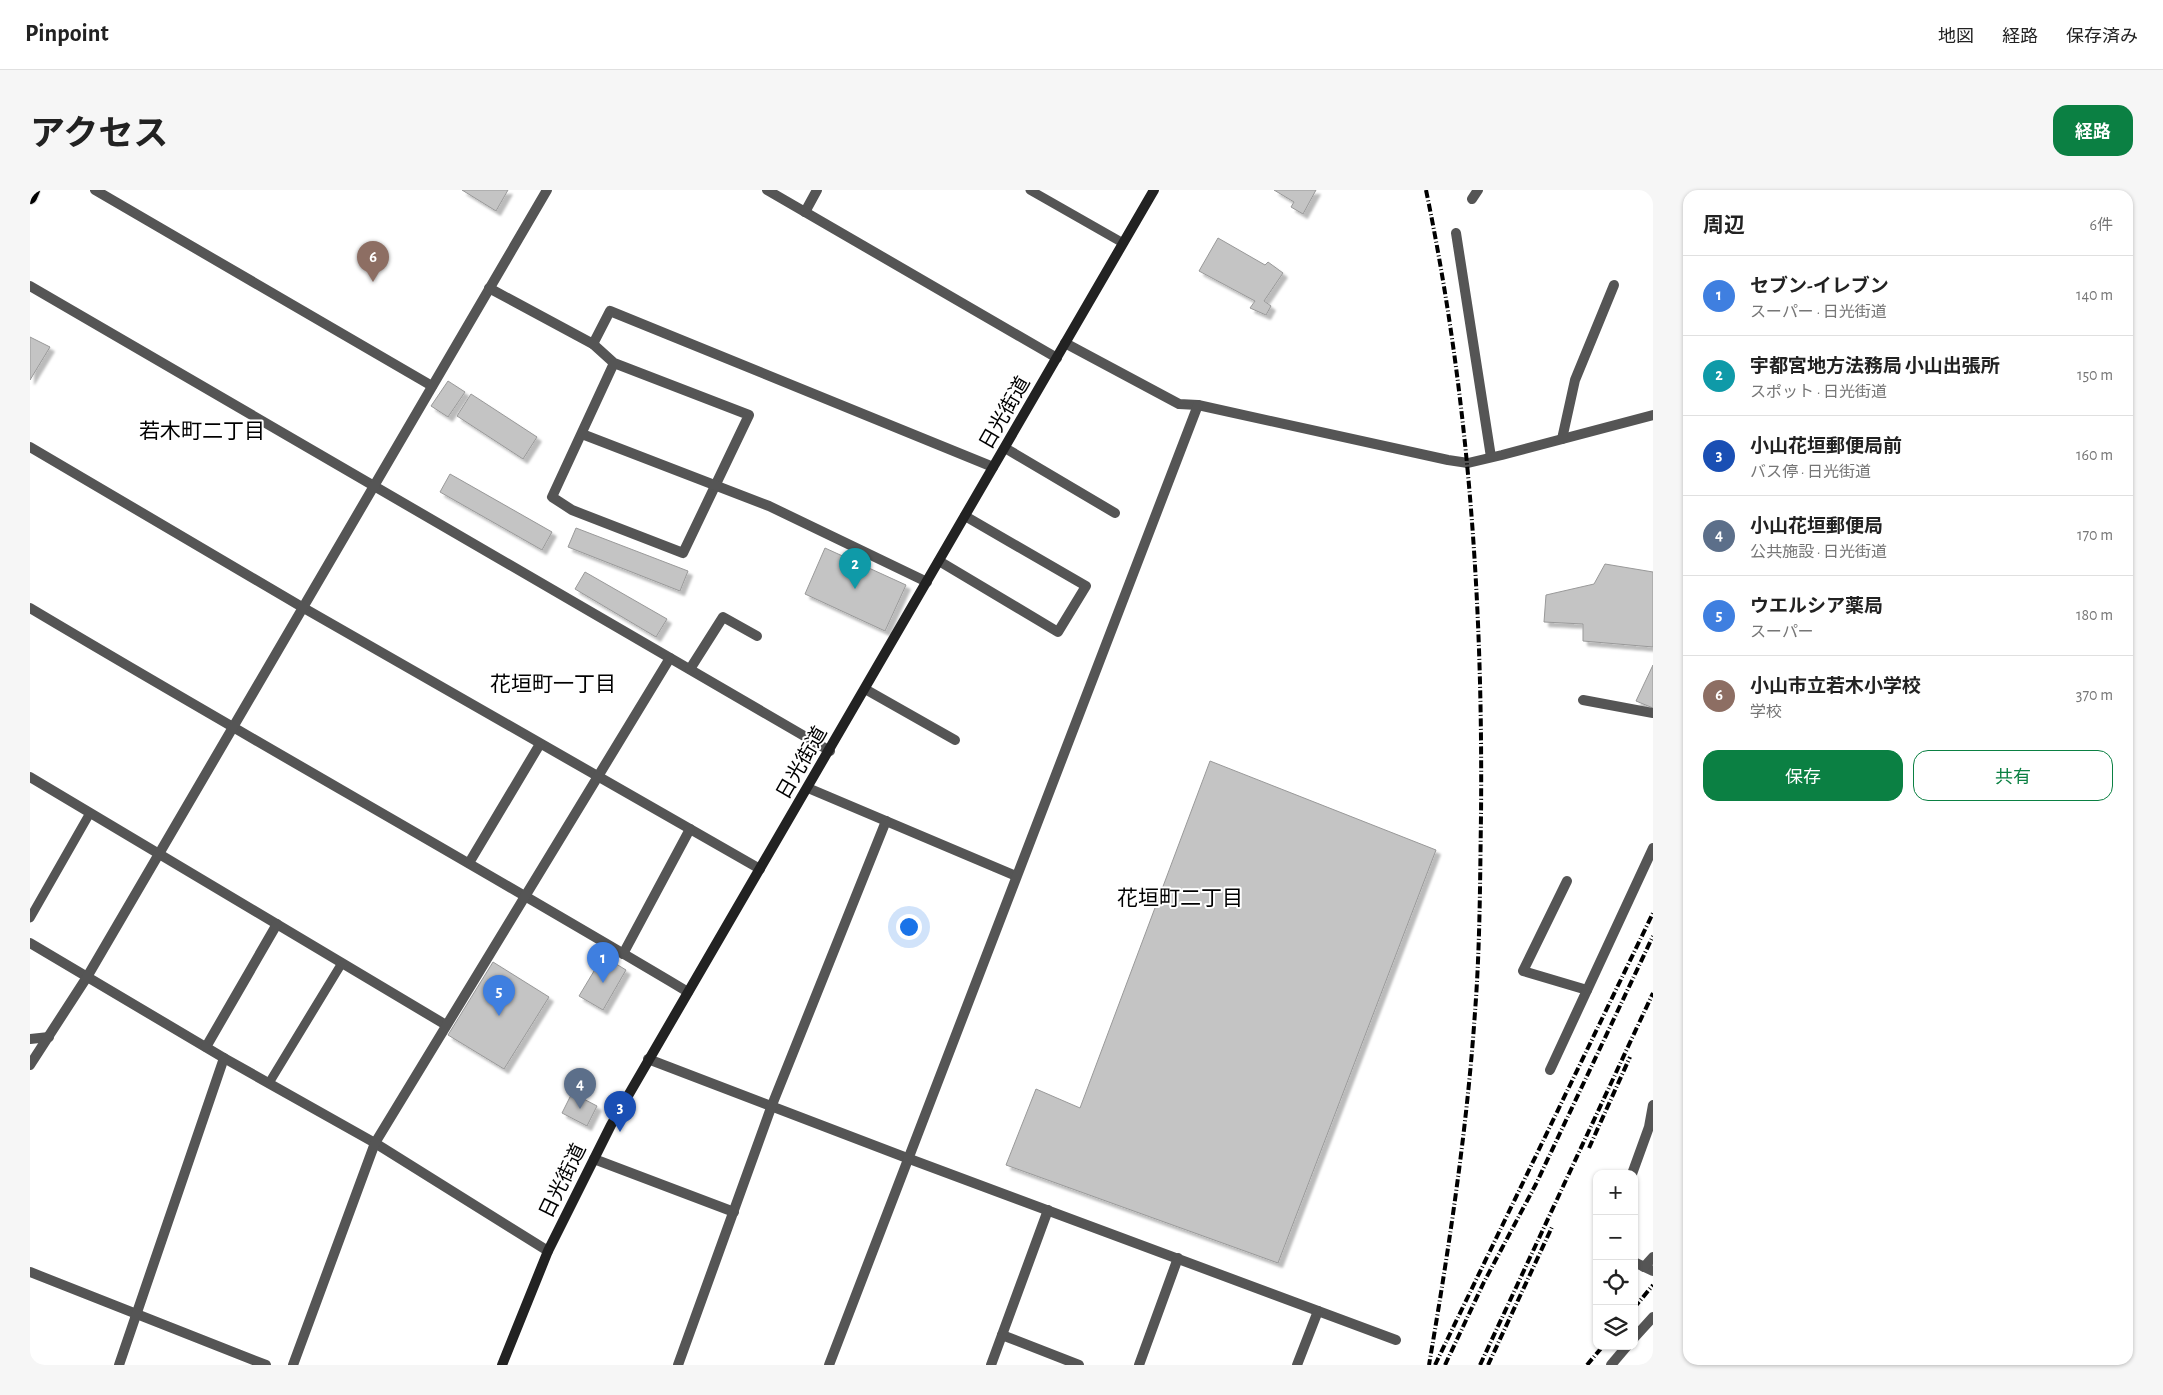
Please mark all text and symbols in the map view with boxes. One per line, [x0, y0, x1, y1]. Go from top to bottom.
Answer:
text: Pinpoint [25, 22, 109, 46]
text: 地図 [1938, 28, 1974, 46]
text: 経路 [2002, 28, 2038, 46]
text: 保存済み [2066, 28, 2138, 46]
button: 経路 [2053, 105, 2133, 156]
text: アクセス [30, 117, 168, 152]
text: 周辺 [1703, 215, 1745, 236]
text: 6件 [2089, 217, 2113, 233]
pin: 6 [357, 241, 389, 282]
text: セブン-イレブン [1750, 277, 1889, 296]
text: 1 [1716, 287, 1722, 303]
text: 140 m [2076, 287, 2113, 303]
text: スーパー · 日光街道 [1750, 304, 1887, 320]
text: 宇都宮地方法務局 小山出張所 [1750, 357, 2000, 376]
text: 2 [1715, 367, 1723, 383]
text: 150 m [2077, 367, 2113, 383]
street label: 日光街道 [975, 373, 1034, 453]
text: スポット · 日光街道 [1750, 384, 1887, 400]
district label: 若木町二丁目 [139, 420, 265, 442]
text: 小山花垣郵便局前 [1750, 437, 1902, 456]
text: 3 [1716, 447, 1722, 463]
text: 160 m [2076, 447, 2113, 463]
text: バス停 · 日光街道 [1750, 464, 1871, 480]
text: 小山花垣郵便局 [1750, 517, 1883, 536]
text: 4 [1715, 527, 1723, 543]
text: 170 m [2077, 527, 2113, 543]
text: 公共施設 · 日光街道 [1750, 544, 1887, 560]
pin: 2 [839, 548, 871, 589]
text: ウエルシア薬局 [1750, 597, 1883, 616]
text: 5 [1716, 607, 1722, 623]
text: 180 m [2076, 607, 2113, 623]
text: スーパー [1750, 624, 1814, 640]
district label: 花垣町一丁目 [490, 673, 616, 695]
text: 小山市立若木小学校 [1750, 677, 1921, 696]
text: 6 [1715, 687, 1723, 703]
text: 370 m [2076, 687, 2113, 703]
text: 学校 [1750, 704, 1782, 720]
street label: 日光街道 [772, 723, 831, 803]
button: 保存 [1703, 750, 1903, 801]
button: 共有 [1913, 750, 2113, 801]
district label: 花垣町二丁目 [1117, 887, 1243, 909]
your location [896, 914, 922, 940]
pin: 1 [587, 942, 619, 983]
pin: 5 [483, 975, 515, 1016]
pin: 4 [564, 1068, 596, 1109]
pin: 3 [604, 1091, 636, 1132]
street label: 日光街道 [536, 1140, 590, 1221]
map controls [1593, 1170, 1638, 1350]
button: + [1593, 1170, 1638, 1215]
button: − [1593, 1215, 1638, 1260]
button: locate [1593, 1260, 1638, 1305]
button: layers [1593, 1305, 1638, 1350]

